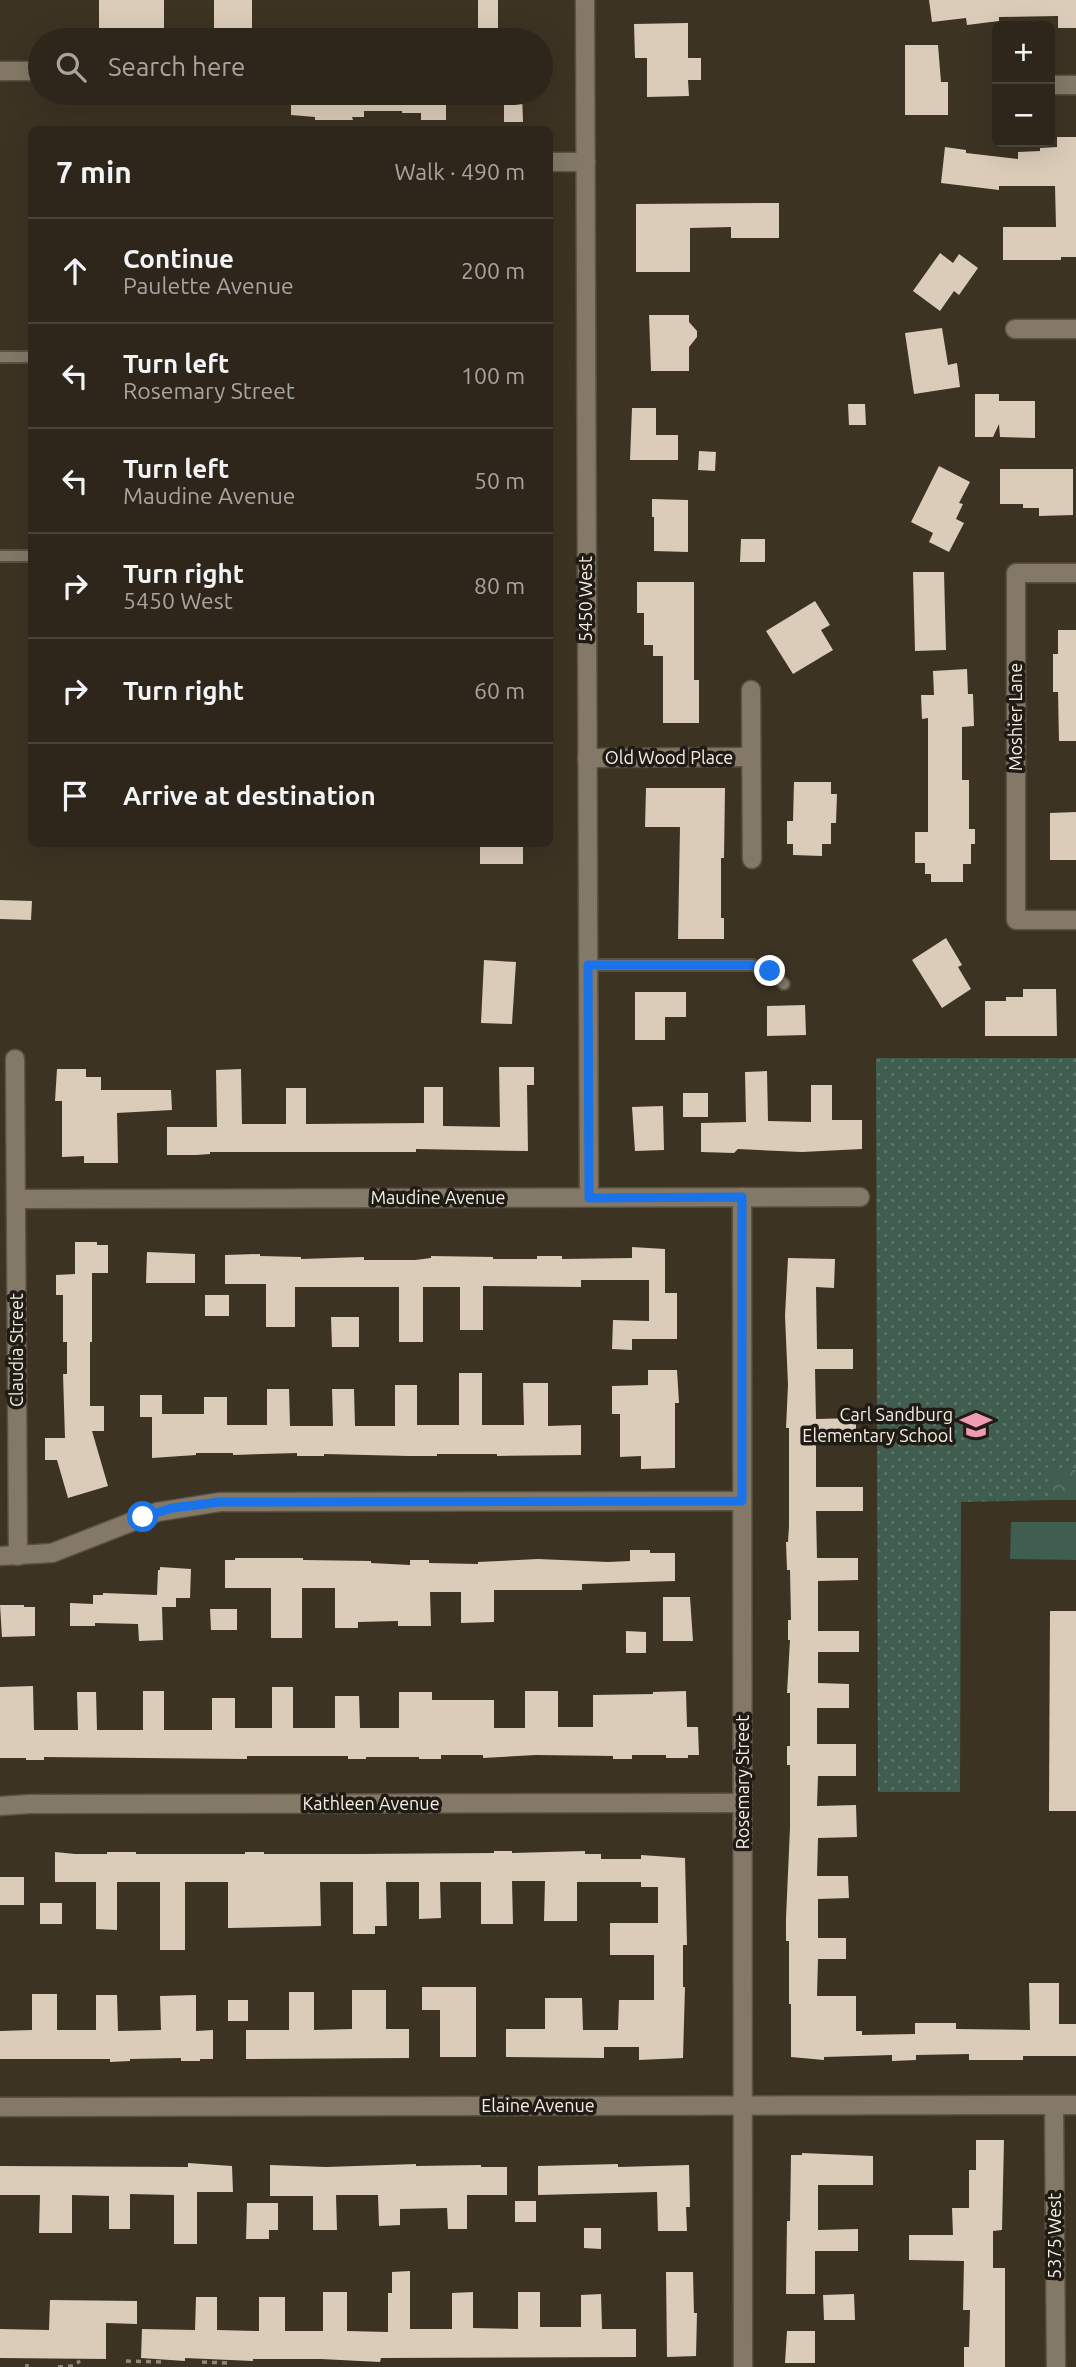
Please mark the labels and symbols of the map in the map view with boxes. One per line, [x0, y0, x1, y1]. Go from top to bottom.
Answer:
street label: 5450 West [575, 556, 595, 642]
street label: Moshier Lane [1005, 663, 1025, 771]
street label: Old Wood Place [605, 747, 733, 767]
route end [754, 955, 785, 986]
street label: Maudine Avenue [370, 1187, 506, 1207]
street label: Claudia Street [6, 1293, 26, 1407]
place label: Carl Sandburg Elementary School [802, 1404, 953, 1445]
school or university icon: Carl Sandburg Elementary School [959, 1408, 993, 1442]
route start [127, 1501, 158, 1532]
street label: Rosemary Street [732, 1715, 752, 1849]
street label: Kathleen Avenue [302, 1793, 440, 1813]
street label: Elaine Avenue [481, 2095, 595, 2115]
street label: 5375 West [1044, 2193, 1064, 2279]

